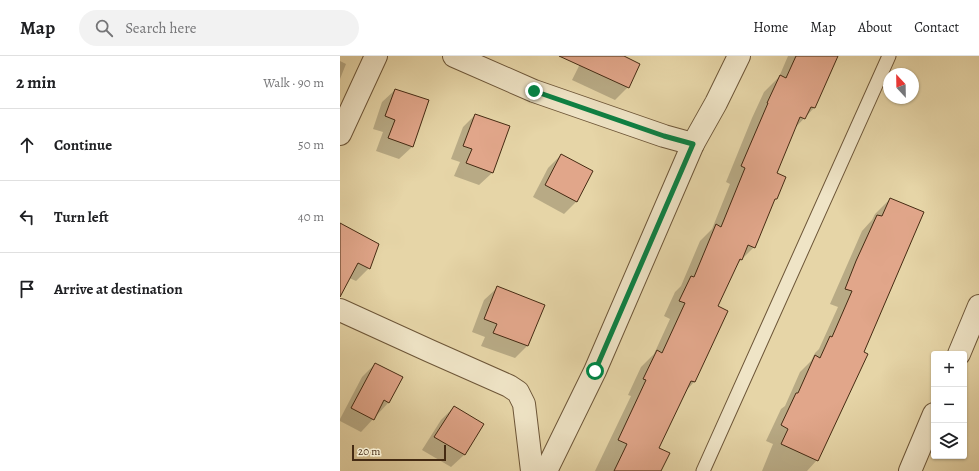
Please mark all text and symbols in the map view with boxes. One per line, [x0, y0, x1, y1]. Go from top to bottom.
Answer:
search box [79, 10, 359, 46]
text: Map [20, 15, 55, 41]
icon: search [93, 17, 115, 39]
text: Search here [125, 18, 197, 38]
text: Home [753, 18, 788, 37]
text: Map [810, 18, 836, 37]
text: About [858, 18, 892, 37]
text: Contact [914, 18, 959, 37]
north arrow [883, 68, 919, 104]
text: 2 min [16, 71, 56, 94]
text: Walk · 90 m [263, 74, 324, 91]
route end [525, 82, 543, 100]
icon: ahead [16, 134, 38, 156]
text: Continue [54, 135, 112, 155]
text: 50 m [298, 136, 324, 153]
icon: left [16, 206, 38, 228]
text: Turn left [54, 207, 109, 227]
text: 40 m [298, 208, 324, 225]
icon: arrive [16, 278, 38, 300]
text: Arrive at destination [54, 279, 183, 299]
map controls [931, 351, 967, 459]
button: + [931, 351, 967, 387]
route start [586, 362, 604, 380]
button: − [931, 387, 967, 423]
button: layers [931, 423, 967, 459]
scale bar [352, 443, 446, 462]
text: 20 m [358, 444, 380, 459]

